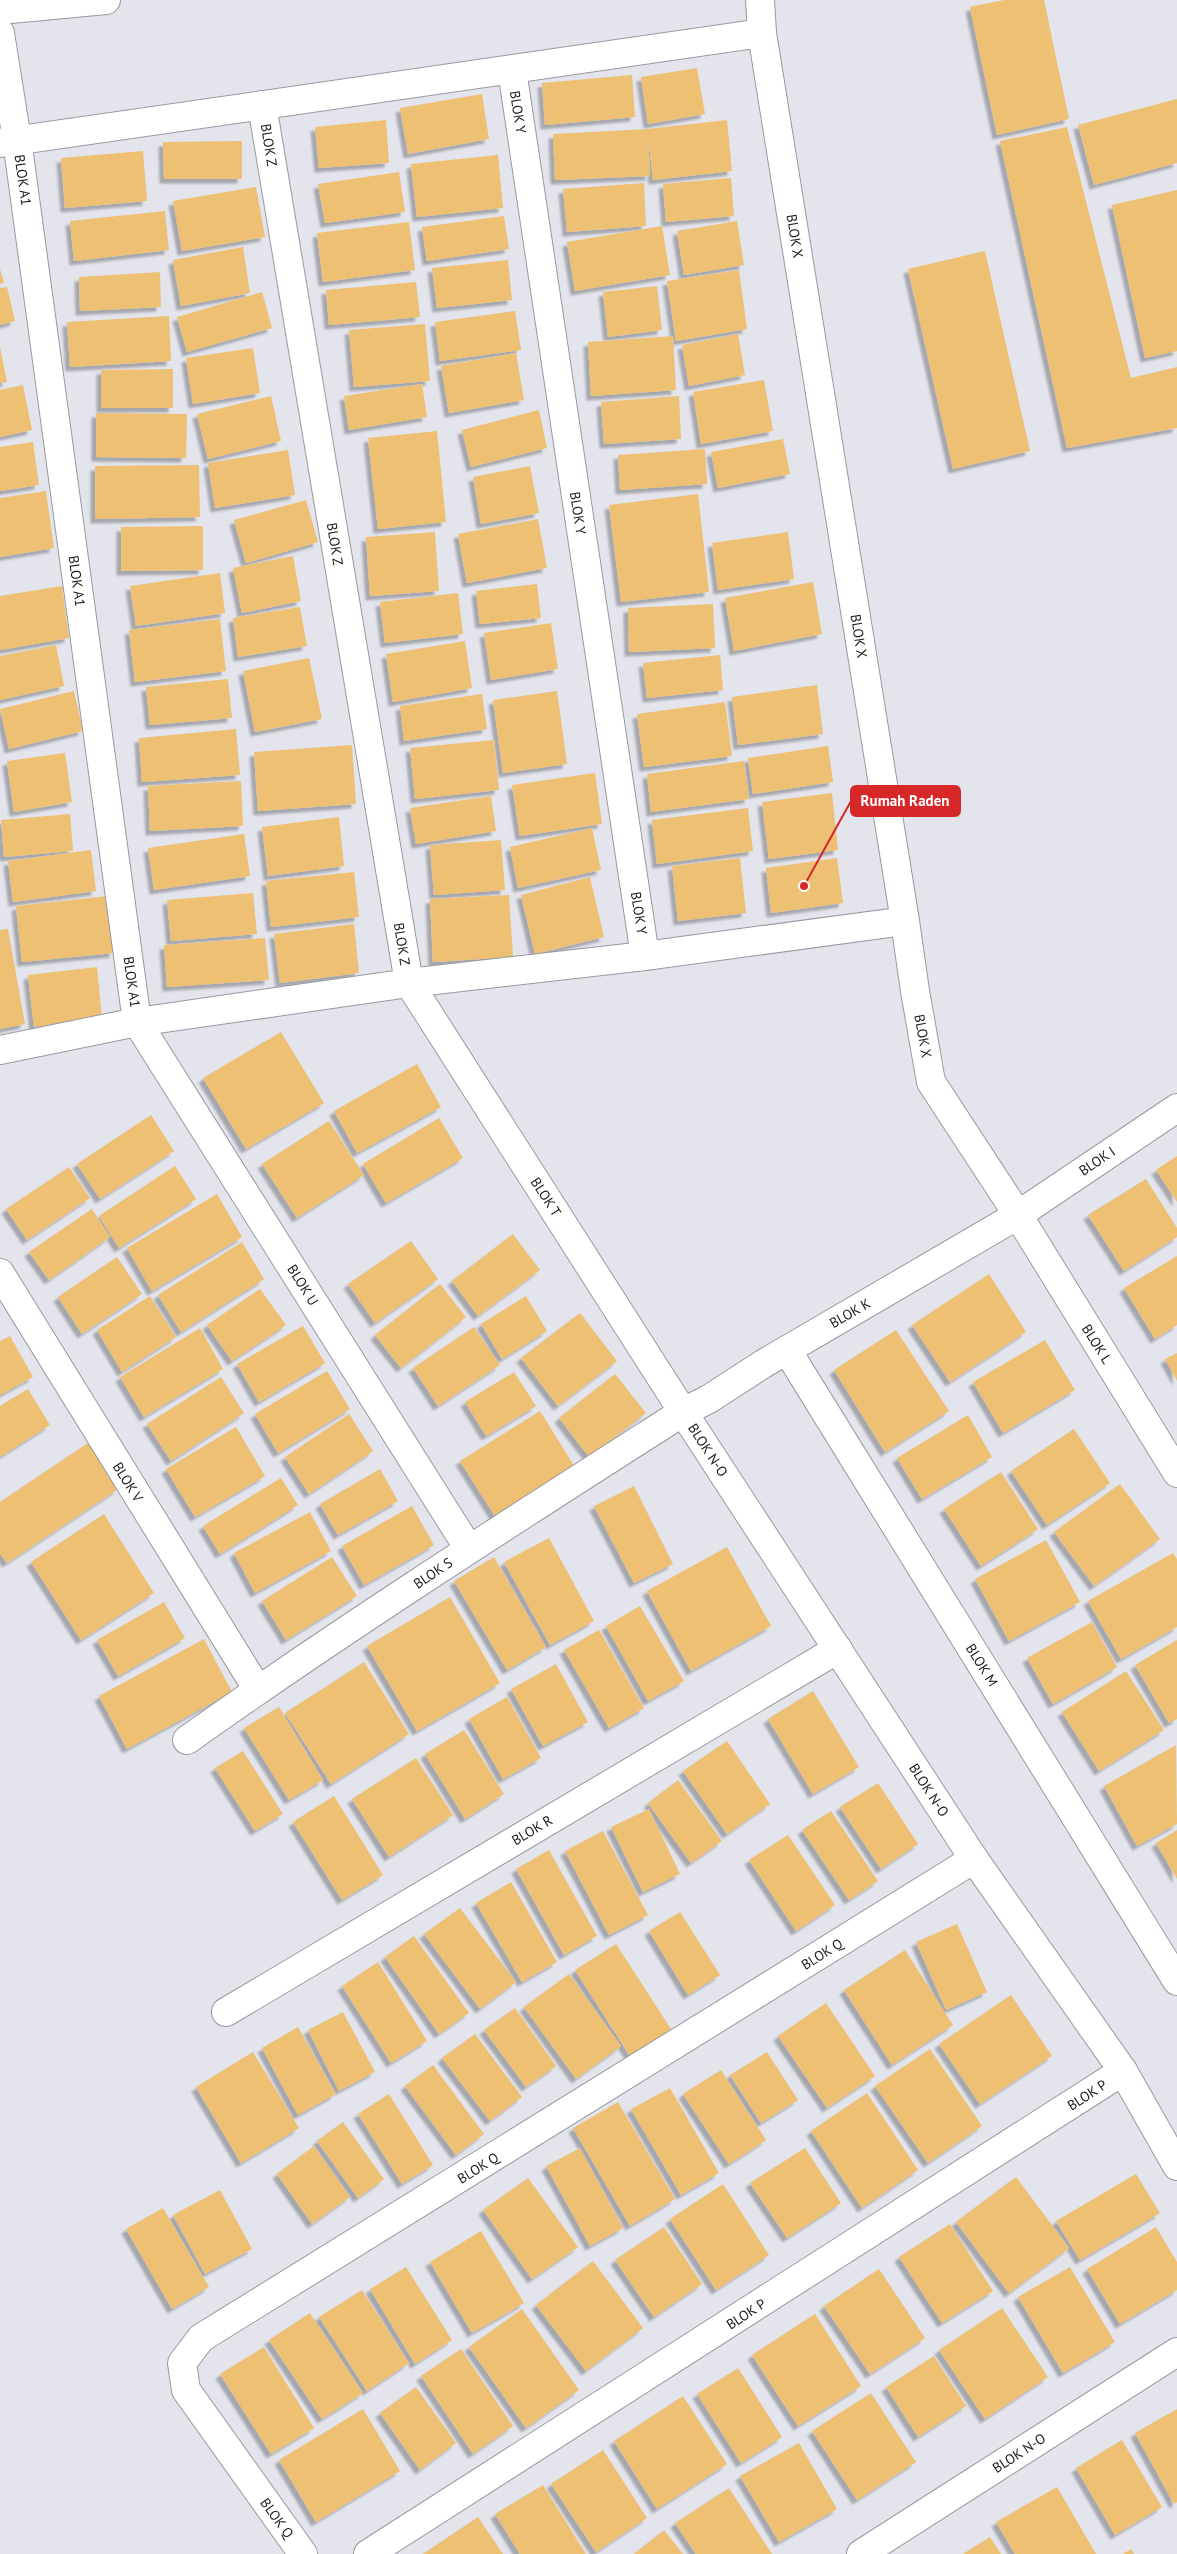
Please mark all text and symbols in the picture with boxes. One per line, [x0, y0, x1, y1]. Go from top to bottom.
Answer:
street label: BLOK Y [506, 89, 530, 135]
street label: BLOK Z [257, 122, 281, 168]
street label: BLOK A1 [11, 153, 35, 207]
street label: BLOK X [783, 213, 807, 260]
street label: BLOK Y [566, 490, 590, 536]
street label: BLOK Z [323, 521, 347, 567]
street label: BLOK A1 [65, 554, 89, 608]
street label: BLOK X [847, 613, 871, 660]
callout: Rumah Raden [851, 786, 960, 816]
text: Rumah Raden [861, 791, 949, 810]
street label: BLOK Y [627, 890, 651, 936]
street label: BLOK Z [390, 921, 414, 967]
street label: BLOK A1 [120, 955, 144, 1009]
street label: BLOK X [910, 1013, 936, 1060]
street label: BLOK I [1075, 1142, 1119, 1180]
street label: BLOK T [527, 1174, 565, 1220]
street label: BLOK U [283, 1261, 323, 1309]
street label: BLOK K [826, 1294, 874, 1332]
street label: BLOK L [1078, 1321, 1116, 1367]
street label: BLOK N-O [684, 1420, 732, 1480]
street label: BLOK V [109, 1459, 147, 1505]
street label: BLOK S [410, 1553, 456, 1593]
street label: BLOK M [962, 1640, 1002, 1690]
street label: BLOK N-O [905, 1760, 953, 1820]
street label: BLOK R [508, 1811, 556, 1849]
street label: BLOK Q [798, 1934, 846, 1974]
street label: BLOK P [1064, 2075, 1110, 2114]
street label: BLOK Q [454, 2148, 502, 2188]
street label: BLOK P [723, 2294, 769, 2333]
street label: BLOK N-O [989, 2429, 1049, 2477]
street label: BLOK Q [256, 2494, 298, 2542]

